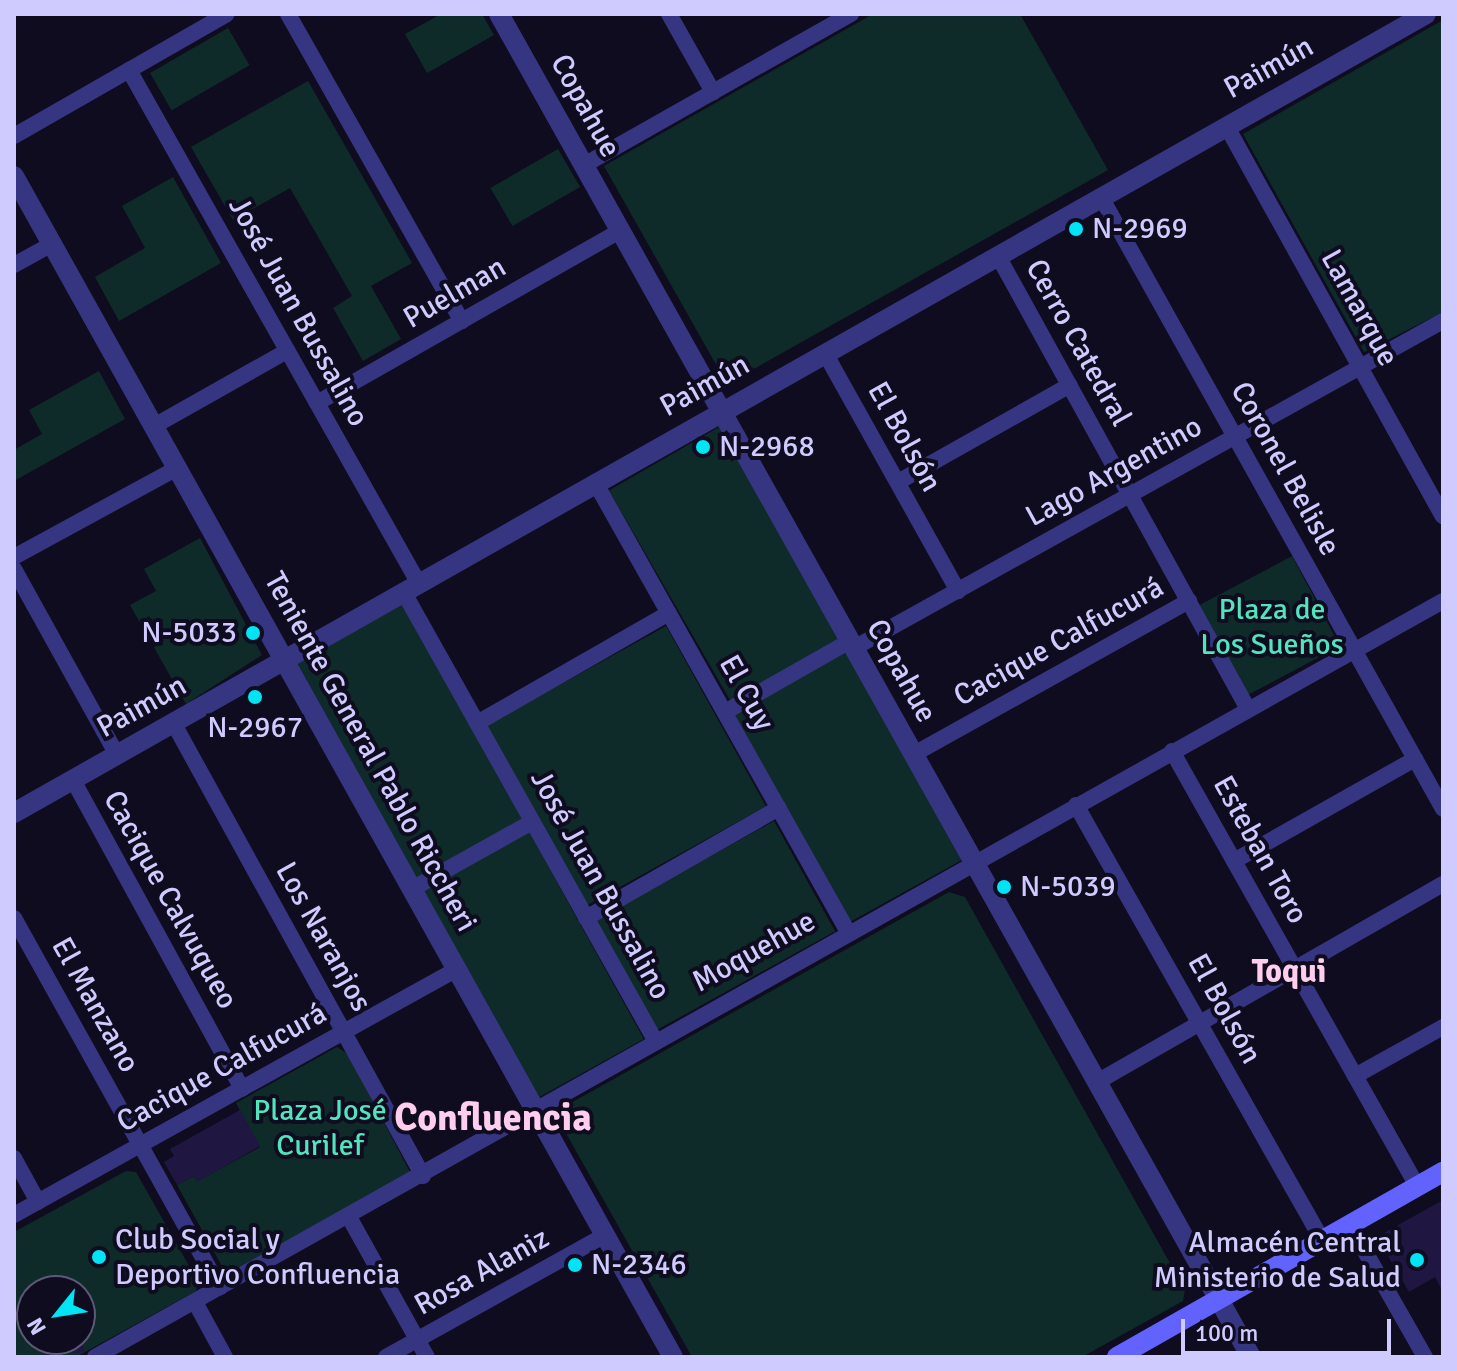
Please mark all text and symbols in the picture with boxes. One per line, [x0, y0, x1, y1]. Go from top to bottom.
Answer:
street label: Paimún [1218, 29, 1320, 107]
street label: Copahue [542, 48, 628, 164]
street label: José Juan Bussalino [220, 191, 376, 433]
place label: N-2969 [1092, 211, 1188, 247]
marker: N-2969 [1067, 220, 1085, 238]
street label: Lamarque [1312, 243, 1406, 373]
street label: Puelman [397, 249, 513, 337]
street label: Cerro Catedral [1017, 253, 1139, 433]
street label: Paimún [654, 347, 756, 425]
street label: El Bolsón [859, 376, 949, 498]
street label: Coronel Belisle [1222, 376, 1348, 562]
street label: Lago Argentino [1020, 409, 1208, 535]
place label: N-2968 [719, 429, 815, 465]
marker: N-2968 [694, 438, 712, 456]
street label: Teniente General Pablo Riccheri [256, 566, 484, 938]
street label: Cacique Calfucurá [948, 570, 1170, 714]
park label: Plaza de Los Sueños [1200, 592, 1344, 662]
street label: Copahue [858, 613, 944, 729]
place label: N-5033 [141, 615, 237, 651]
marker: N-5033 [244, 624, 262, 642]
street label: El Cuy [711, 649, 781, 737]
street label: Paimún [91, 668, 193, 746]
marker: N-2967 [246, 688, 264, 706]
place label: N-2967 [207, 710, 303, 746]
street label: José Juan Bussalino [522, 764, 678, 1006]
street label: Esteban Toro [1205, 770, 1315, 930]
street label: Cacique Calvuqueo [95, 785, 245, 1015]
street label: Los Naranjos [267, 856, 379, 1018]
place label: N-5039 [1020, 869, 1116, 905]
marker: N-5039 [995, 878, 1013, 896]
street label: Moquehue [686, 904, 822, 1000]
street label: El Manzano [43, 931, 147, 1079]
street label: El Bolsón [1179, 948, 1269, 1070]
district label: Toqui [1252, 953, 1326, 991]
street label: Cacique Calfucurá [111, 996, 333, 1140]
park label: Plaza José Curilef [253, 1093, 387, 1164]
district label: Confluencia [394, 1095, 592, 1141]
street label: Rosa Alaniz [408, 1220, 556, 1324]
place label: Club Social y Deportivo Confluencia [115, 1222, 400, 1292]
place label: Almacén Central Ministerio de Salud [1154, 1225, 1401, 1296]
place label: N-2346 [591, 1247, 687, 1283]
marker: Club Social y Deportivo Confluencia [90, 1248, 108, 1266]
marker: Almacén Central Ministerio de Salud [1408, 1251, 1426, 1269]
marker: N-2346 [566, 1256, 584, 1274]
north arrow [16, 1275, 96, 1355]
scale bar [1185, 1303, 1395, 1353]
text: N [21, 1313, 52, 1340]
text: 100 m [1195, 1318, 1258, 1348]

